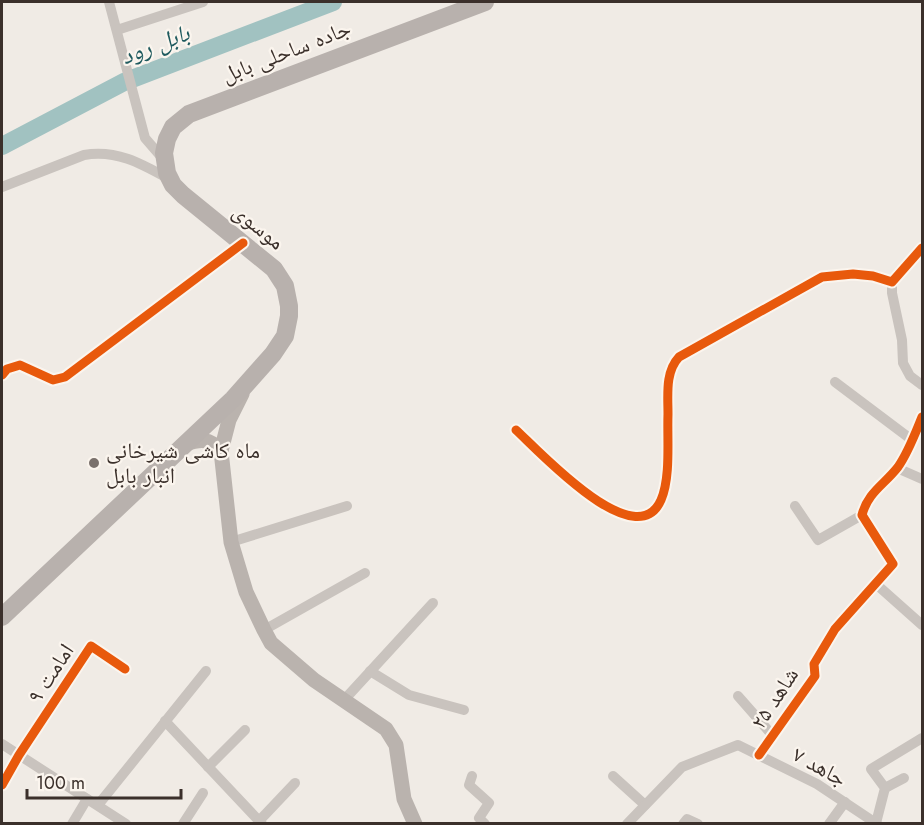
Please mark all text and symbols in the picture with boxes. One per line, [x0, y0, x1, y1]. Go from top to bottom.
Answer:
street label: جاده ساحلی بابل [217, 12, 355, 90]
water label: بابل رود [116, 15, 195, 73]
street label: موسوی [226, 195, 292, 257]
place label: ماه کاشی شیرخانی انبار بابل [106, 434, 260, 491]
marker: ماه کاشی شیرخانی انبار بابل [87, 456, 101, 470]
street label: امامت ۹ [19, 637, 81, 709]
street label: شاهد ۲۵ [742, 661, 806, 735]
street label: جاهد ۷ [787, 738, 853, 794]
scale bar [27, 762, 182, 800]
text: 100 m [36, 770, 85, 796]

